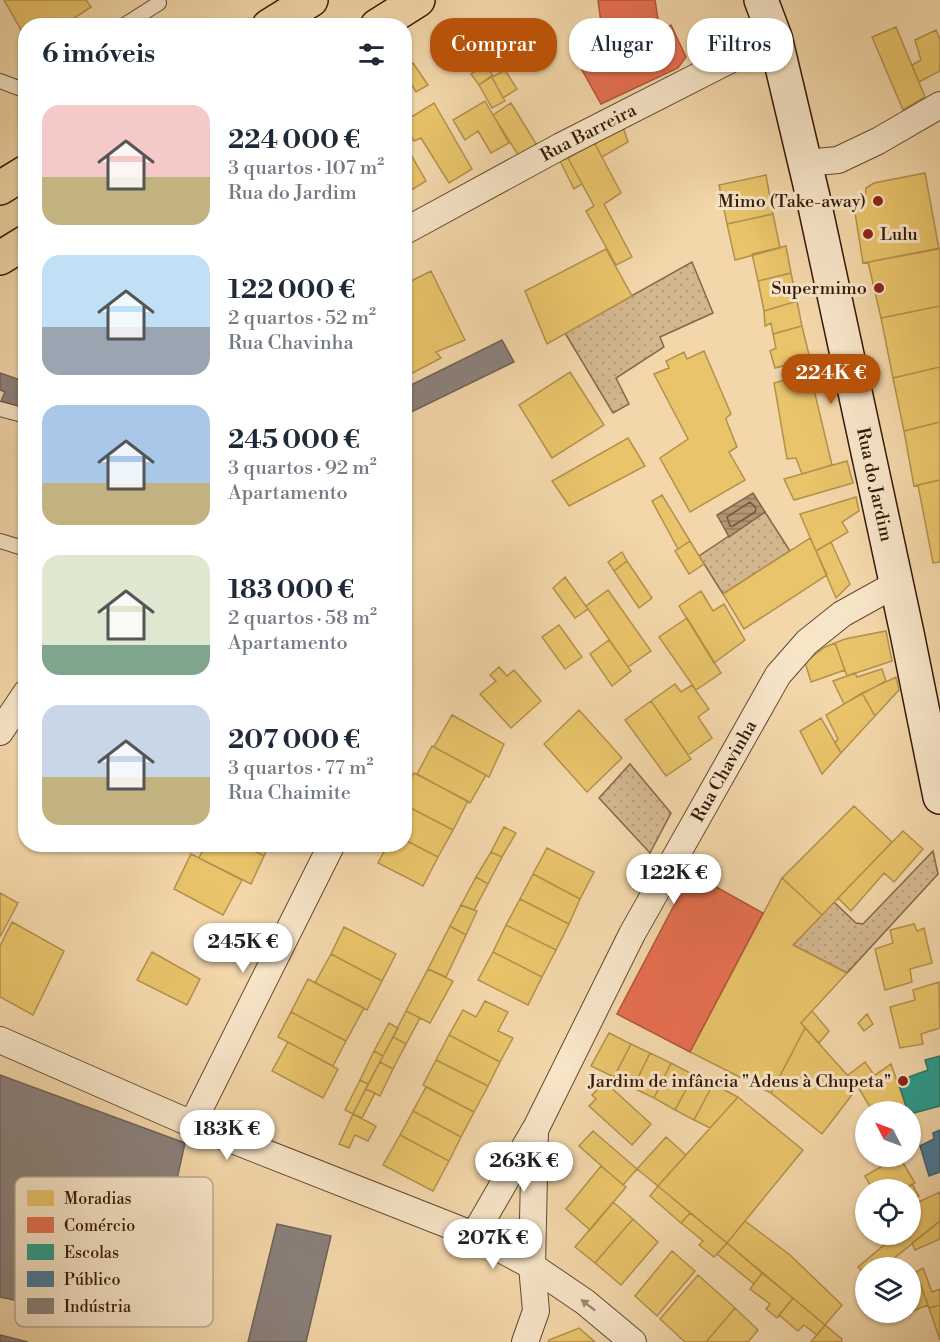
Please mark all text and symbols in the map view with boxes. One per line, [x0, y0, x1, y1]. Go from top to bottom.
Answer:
chip: Comprar [430, 18, 557, 72]
chip: Alugar [569, 18, 675, 72]
chip: Filtros [687, 18, 793, 72]
text: 6 imóveis [42, 38, 155, 70]
icon: filters [355, 38, 388, 71]
street label: Rua Barreira [536, 98, 641, 167]
text: 224 000 € [228, 124, 360, 156]
icon: home [90, 129, 162, 201]
text: 3 quartos · 107 m² [228, 156, 384, 181]
text: Rua do Jardim [228, 181, 357, 206]
place label: Mimo (Take-away) [718, 190, 866, 213]
marker: Mimo (Take-away) [871, 194, 885, 208]
place label: Lulu [880, 223, 919, 246]
marker: Lulu [861, 227, 875, 241]
text: 122 000 € [228, 274, 355, 306]
place label: Supermimo [771, 277, 867, 300]
icon: home [90, 279, 162, 351]
marker: Supermimo [872, 281, 886, 295]
text: 2 quartos · 52 m² [228, 306, 376, 331]
text: Rua Chavinha [228, 331, 354, 356]
pin: 224K € [782, 354, 880, 405]
text: 224K € [796, 361, 867, 386]
text: 245 000 € [228, 424, 360, 456]
street label: Rua do Jardim [851, 425, 898, 544]
icon: home [90, 429, 162, 501]
text: 3 quartos · 92 m² [228, 456, 377, 481]
text: Apartamento [228, 481, 348, 506]
text: 183 000 € [228, 574, 354, 606]
icon: home [90, 579, 162, 651]
text: 2 quartos · 58 m² [228, 606, 377, 631]
text: Apartamento [228, 631, 348, 656]
street label: Rua Chavinha [686, 715, 762, 826]
text: 207 000 € [228, 724, 360, 756]
icon: home [90, 729, 162, 801]
text: 3 quartos · 77 m² [228, 756, 373, 781]
text: Rua Chaimite [228, 781, 351, 806]
pin: 122K € [625, 854, 723, 905]
text: 122K € [640, 861, 708, 886]
pin: 245K € [194, 923, 292, 974]
text: 245K € [208, 930, 278, 955]
place label: Jardim de infância "Adeus à Chupeta" [587, 1070, 891, 1093]
marker: Jardim de infância "Adeus à Chupeta" [896, 1074, 910, 1088]
north arrow [855, 1101, 921, 1167]
map controls [855, 1101, 921, 1323]
pin: 183K € [178, 1110, 276, 1161]
text: 183K € [194, 1117, 260, 1142]
pin: 263K € [475, 1142, 573, 1193]
text: 263K € [489, 1149, 559, 1174]
legend [15, 1177, 213, 1327]
button: locate [855, 1179, 921, 1245]
text: Moradias [64, 1189, 132, 1209]
text: Comércio [64, 1216, 135, 1236]
pin: 207K € [444, 1219, 542, 1270]
text: 207K € [457, 1226, 529, 1251]
text: Escolas [64, 1243, 119, 1263]
button: layers [855, 1257, 921, 1323]
text: Público [64, 1270, 120, 1290]
text: Indústria [64, 1297, 132, 1317]
one-way arrow [580, 1299, 595, 1311]

